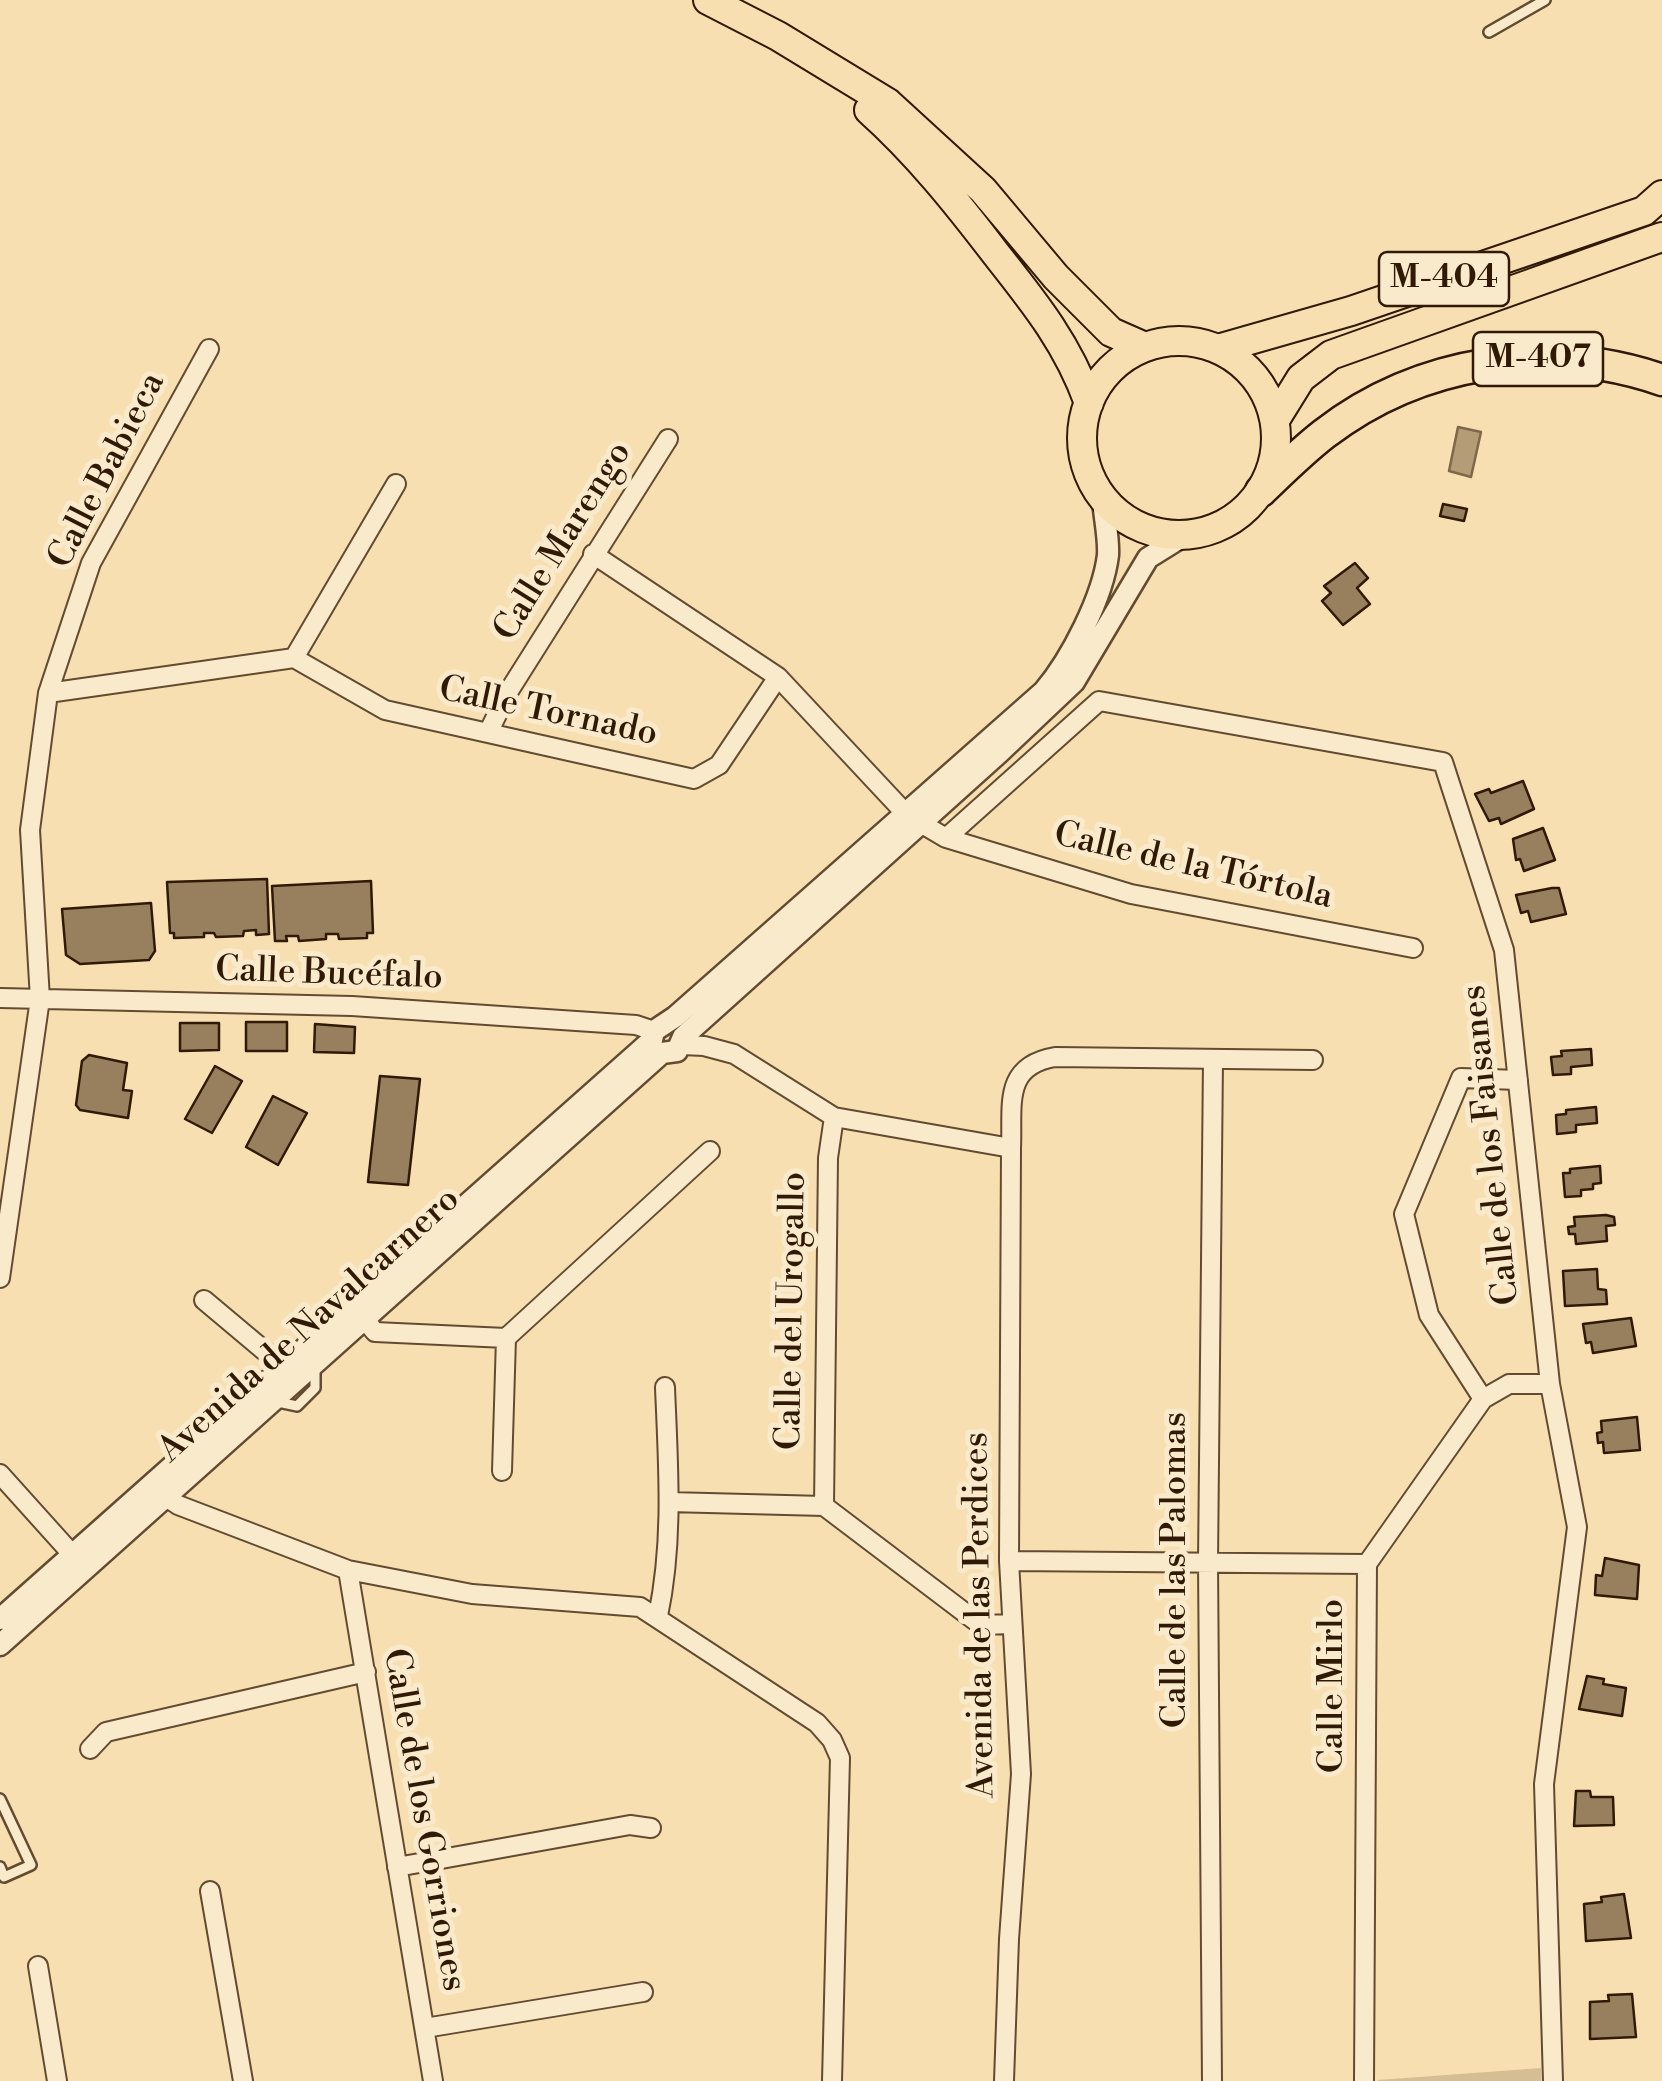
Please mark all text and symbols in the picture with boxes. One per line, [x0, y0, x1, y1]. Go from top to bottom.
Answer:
road number: M-404 [1379, 252, 1509, 306]
road number: M-407 [1473, 332, 1603, 386]
street label: Calle Babieca [41, 366, 175, 576]
street label: Calle Marengo [486, 435, 642, 649]
street label: Calle Tornado [435, 669, 661, 757]
street label: Calle de la Tórtola [1050, 815, 1336, 919]
street label: Calle Bucéfalo [214, 950, 444, 1000]
street label: Calle de los Faisanes [1454, 983, 1530, 1307]
street label: Calle del Urogallo [770, 1172, 816, 1450]
street label: Avenida de Navalcarnero [151, 1180, 469, 1472]
street label: Calle de las Palomas [1156, 1412, 1198, 1728]
street label: Avenida de las Perdices [957, 1432, 1005, 1798]
street label: Calle Mirlo [1313, 1599, 1355, 1773]
street label: Calle de los Gorriones [372, 1646, 474, 1994]

